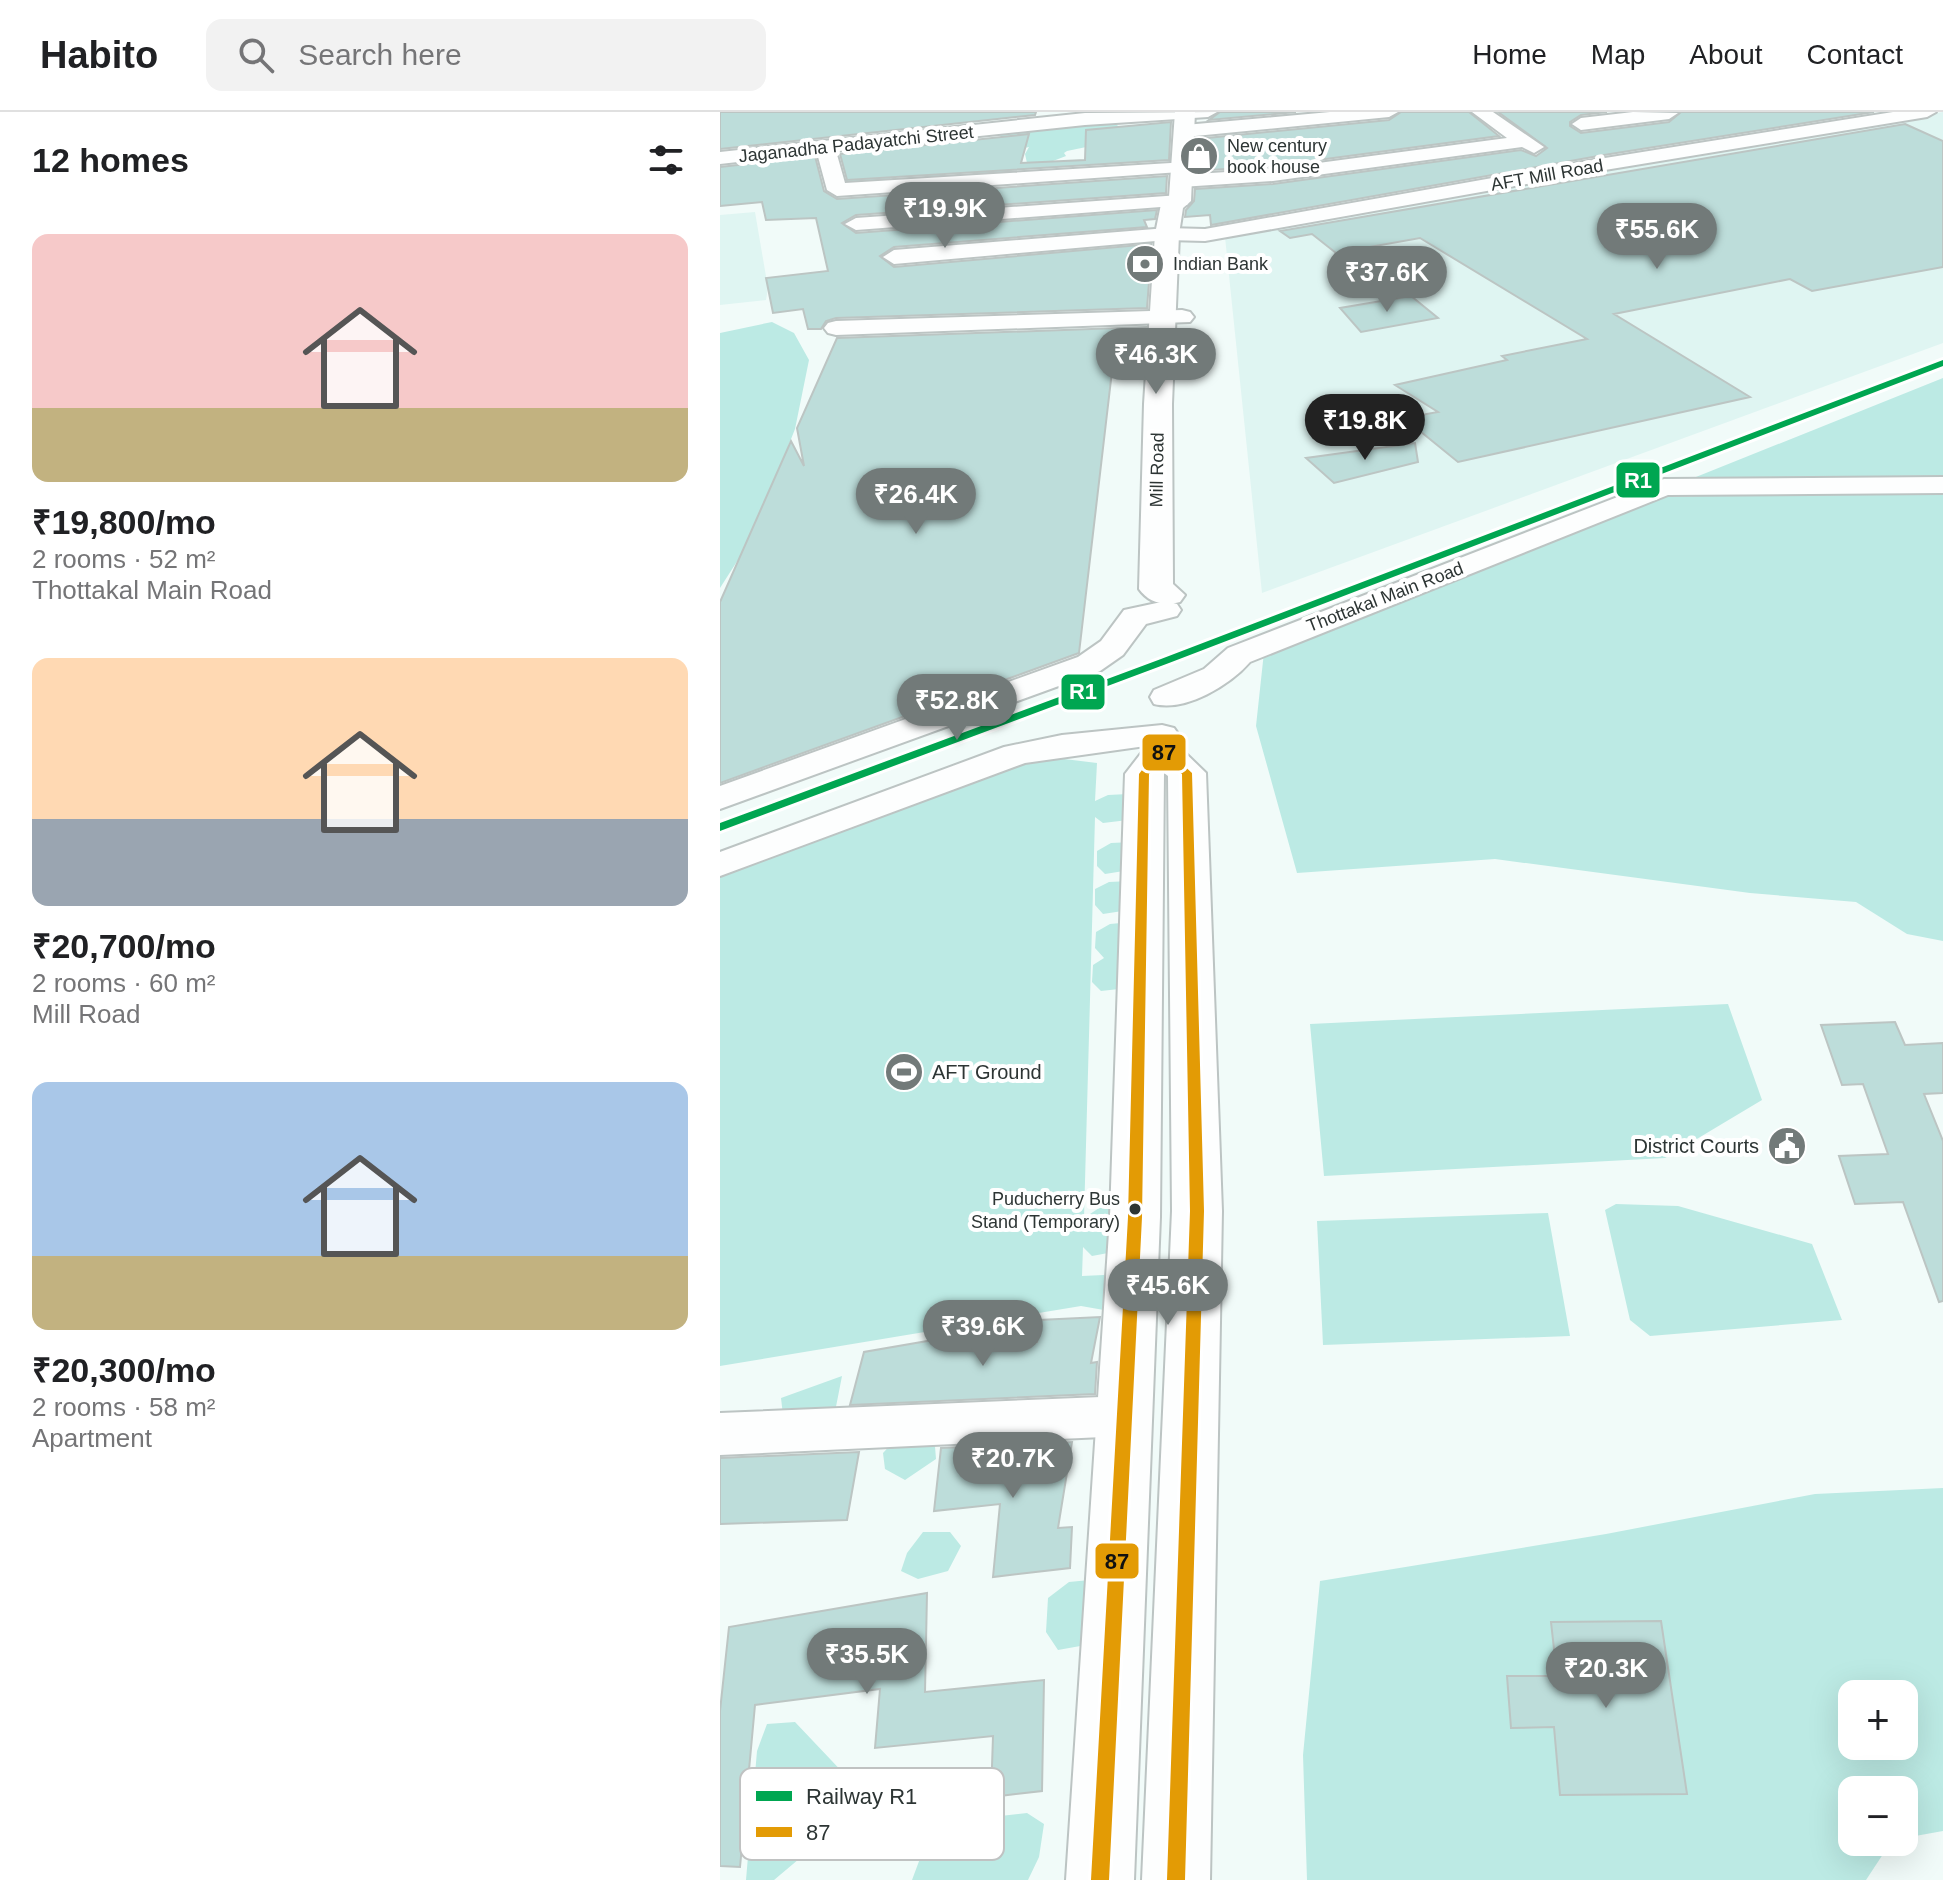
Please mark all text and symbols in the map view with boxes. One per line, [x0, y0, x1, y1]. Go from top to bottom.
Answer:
search box [206, 19, 766, 91]
icon: search [234, 33, 278, 77]
text: Habito [40, 34, 158, 76]
text: Search here [298, 38, 462, 71]
text: Home [1472, 39, 1547, 70]
text: Map [1591, 39, 1645, 70]
text: About [1689, 39, 1763, 70]
text: Contact [1807, 39, 1903, 70]
street label: Jaganadha Padayatchi Street [738, 122, 974, 166]
shop icon: New century book house [1178, 135, 1220, 177]
place label: New century book house [1227, 136, 1327, 177]
icon: filters [644, 138, 688, 182]
text: 12 homes [32, 141, 189, 179]
street label: AFT Mill Road [1489, 155, 1605, 195]
pin: ₹19.9K [880, 182, 1010, 250]
text: ₹19.9K [903, 193, 987, 223]
pin: ₹55.6K [1592, 203, 1722, 271]
text: ₹55.6K [1615, 214, 1699, 244]
bank icon: Indian Bank [1124, 243, 1166, 285]
pin: ₹37.6K [1322, 246, 1452, 314]
place label: Indian Bank [1173, 254, 1269, 274]
text: ₹37.6K [1345, 257, 1429, 287]
icon: home [288, 286, 432, 430]
pin: ₹46.3K [1091, 328, 1221, 396]
text: ₹46.3K [1114, 339, 1198, 369]
pin: ₹19.8K [1300, 394, 1430, 462]
text: ₹19.8K [1323, 405, 1407, 435]
street label: Mill Road [1146, 432, 1168, 508]
line badge: R1 [1615, 461, 1661, 499]
pin: ₹26.4K [851, 468, 981, 536]
text: R1 [1624, 468, 1652, 493]
text: ₹26.4K [874, 479, 958, 509]
text: ₹19,800/mo [32, 503, 216, 541]
text: 2 rooms · 52 m² [32, 544, 216, 574]
street label: Thottakal Main Road [1304, 558, 1466, 636]
text: Thottakal Main Road [32, 575, 272, 605]
line badge: R1 [1060, 673, 1106, 711]
pin: ₹52.8K [892, 674, 1022, 742]
text: R1 [1069, 679, 1097, 704]
text: ₹52.8K [915, 685, 999, 715]
icon: home [288, 710, 432, 854]
line badge: 87 [1141, 733, 1187, 772]
text: 87 [1152, 740, 1176, 765]
text: ₹20,700/mo [32, 927, 216, 965]
text: 2 rooms · 60 m² [32, 968, 216, 998]
text: Mill Road [32, 999, 140, 1029]
sports icon: AFT Ground [883, 1051, 925, 1093]
place label: AFT Ground [932, 1061, 1042, 1083]
public building icon: District Courts [1766, 1125, 1808, 1167]
icon: home [288, 1134, 432, 1278]
place label: District Courts [1633, 1135, 1759, 1157]
place label: Puducherry Bus Stand (Temporary) [971, 1189, 1120, 1232]
marker: Puducherry Bus Stand (Temporary) [1127, 1201, 1143, 1217]
pin: ₹45.6K [1103, 1259, 1233, 1327]
text: ₹45.6K [1126, 1270, 1210, 1300]
pin: ₹39.6K [918, 1300, 1048, 1368]
text: ₹39.6K [941, 1311, 1025, 1341]
text: ₹20,300/mo [32, 1351, 216, 1389]
text: 2 rooms · 58 m² [32, 1392, 216, 1422]
text: Apartment [32, 1423, 152, 1453]
pin: ₹20.7K [948, 1432, 1078, 1500]
text: ₹20.7K [971, 1443, 1055, 1473]
line badge: 87 [1094, 1542, 1140, 1580]
text: 87 [1105, 1549, 1129, 1574]
pin: ₹35.5K [802, 1628, 932, 1696]
text: ₹35.5K [825, 1639, 909, 1669]
pin: ₹20.3K [1541, 1642, 1671, 1710]
text: ₹20.3K [1564, 1653, 1648, 1683]
map controls [1838, 1680, 1918, 1856]
button: + [1838, 1680, 1918, 1760]
legend [740, 1768, 1004, 1860]
button: − [1838, 1776, 1918, 1856]
text: Railway R1 [806, 1784, 917, 1809]
text: 87 [806, 1820, 830, 1845]

